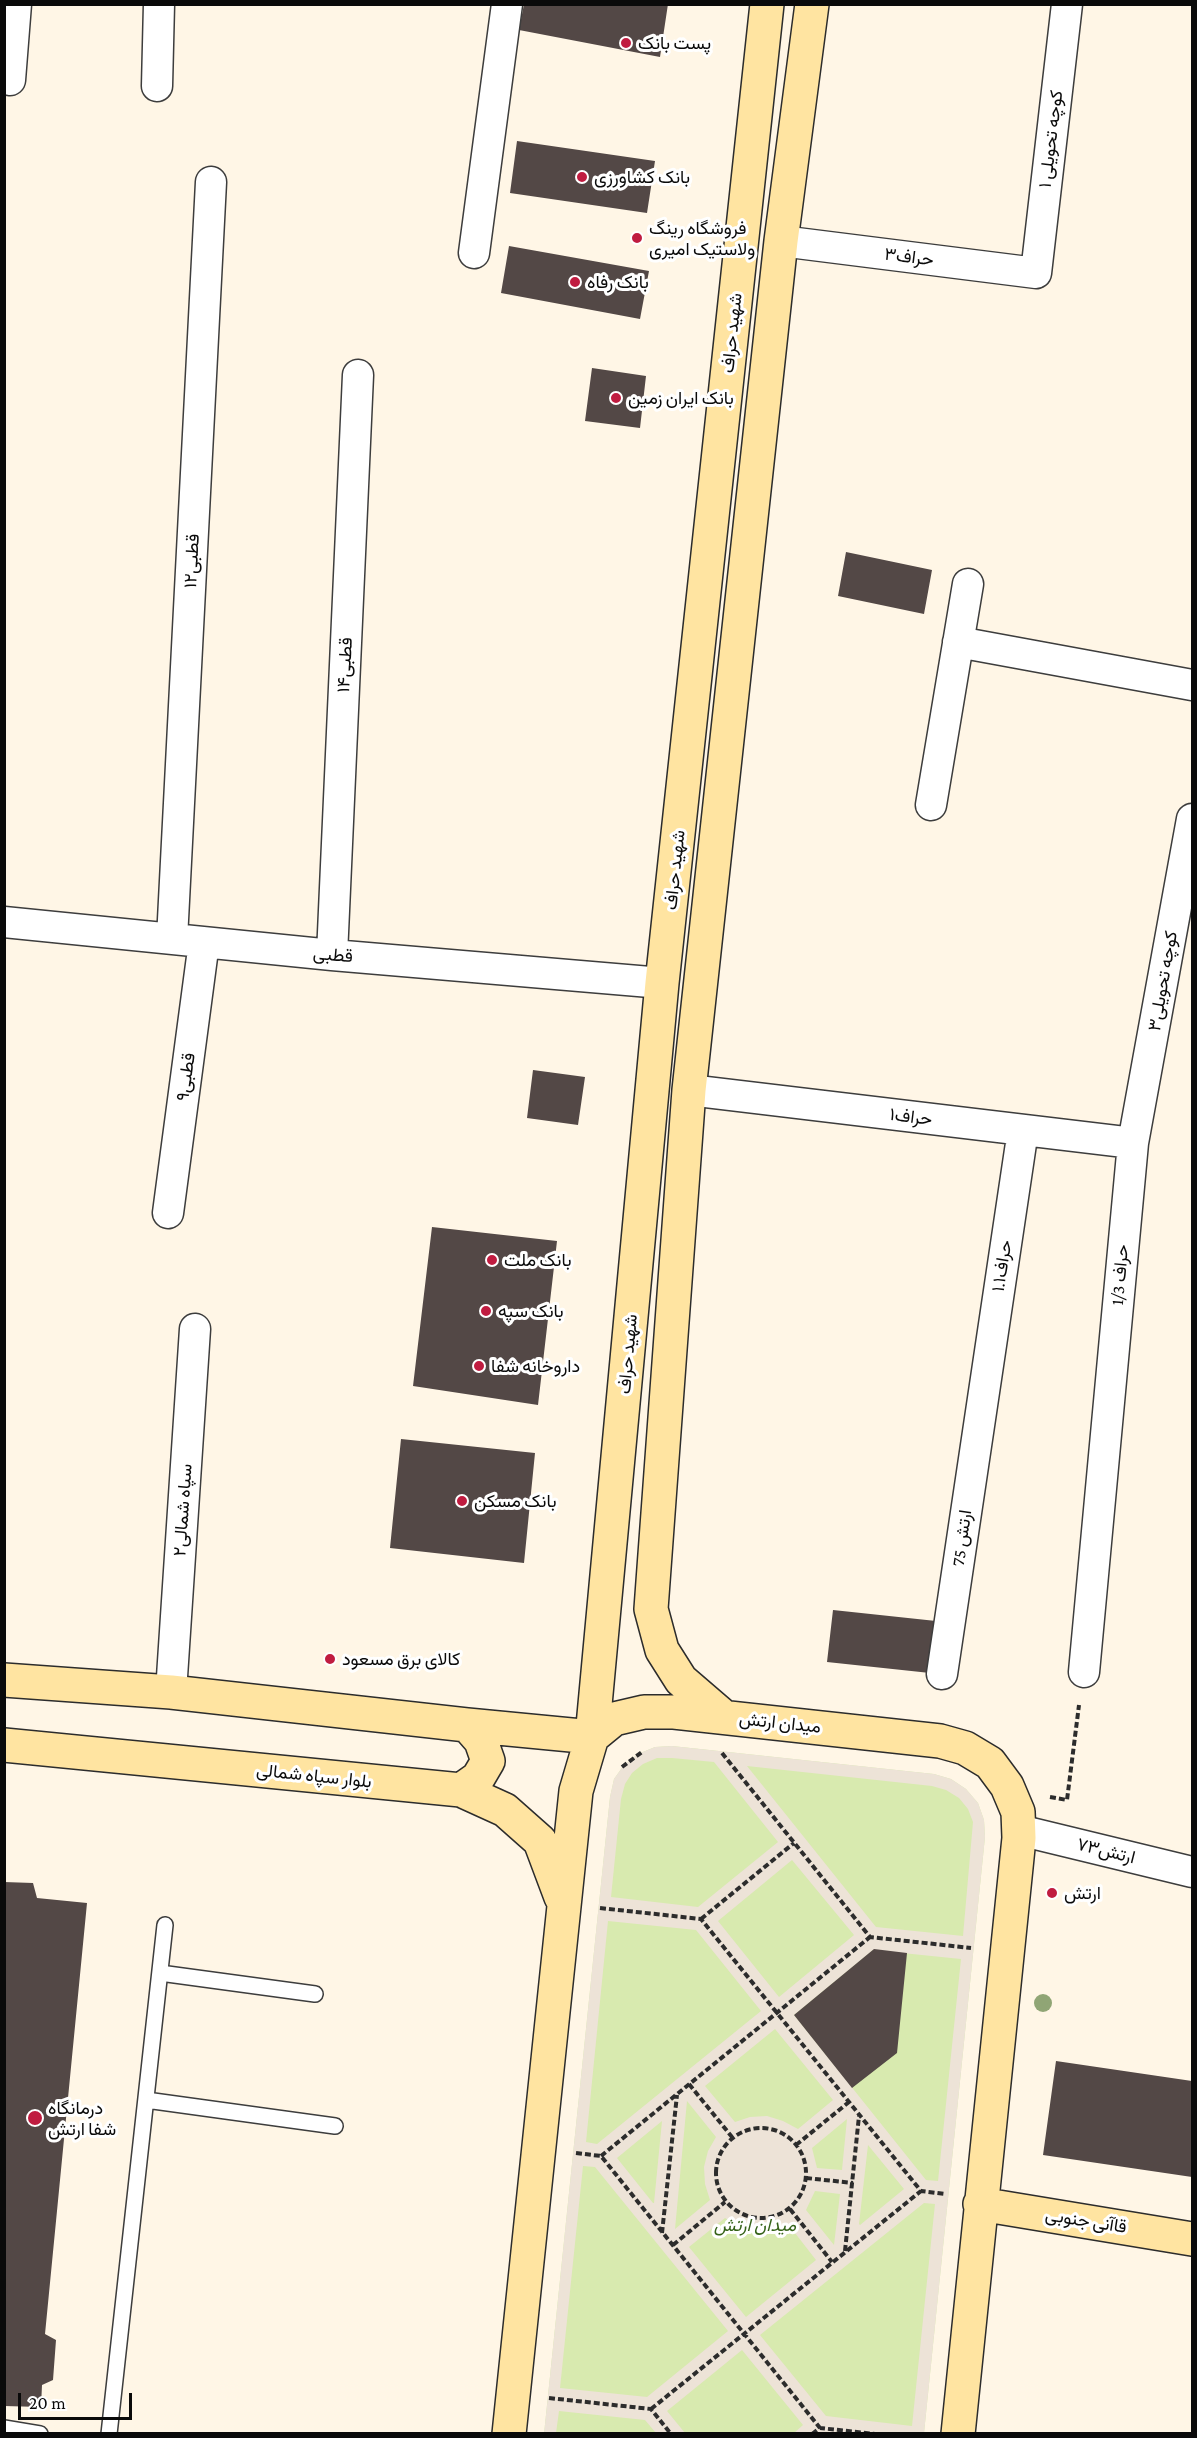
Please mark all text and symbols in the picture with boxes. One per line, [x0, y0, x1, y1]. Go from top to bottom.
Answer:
place label: پست بانک [638, 32, 711, 54]
marker: پست بانک [619, 36, 633, 50]
street label: کوچه تحویلی ۱ [1034, 89, 1068, 189]
place label: بانک کشاورزی [594, 166, 690, 188]
marker: بانک کشاورزی [575, 170, 589, 184]
place label: فروشگاه رینگ ولاستیک امیری [649, 217, 755, 260]
marker: فروشگاه رینگ ولاستیک امیری [630, 231, 644, 245]
street label: ۳حراف [883, 243, 935, 271]
place label: بانک رفاه [587, 271, 649, 293]
marker: بانک رفاه [568, 275, 582, 289]
street label: شهید حراف [717, 292, 747, 374]
place label: بانک ایران زمین [628, 387, 734, 409]
marker: بانک ایران زمین [609, 391, 623, 405]
street label: قطبی۱۲ [180, 533, 204, 589]
street label: قطبی۱۴ [333, 637, 357, 693]
street label: شهید حراف [660, 829, 690, 911]
street label: کوچه تحویلی۳ [1144, 929, 1182, 1033]
street label: قطبی [312, 942, 354, 968]
street label: قطبی۹ [172, 1051, 200, 1103]
street label: حراف۱ [888, 1104, 934, 1130]
street label: حراف۱.۱ [987, 1239, 1017, 1293]
street label: 1/3 حراف [1107, 1244, 1133, 1306]
place label: بانک ملت [504, 1249, 572, 1271]
marker: بانک ملت [485, 1253, 499, 1267]
place label: بانک سپه [498, 1300, 564, 1322]
marker: بانک سپه [479, 1304, 493, 1318]
street label: شهید حراف [614, 1313, 642, 1395]
place label: داروخانه شفا [491, 1355, 580, 1377]
marker: داروخانه شفا [472, 1359, 486, 1373]
street label: سپاه شمالی۲ [169, 1463, 197, 1557]
place label: بانک مسکن [474, 1490, 556, 1512]
marker: بانک مسکن [455, 1494, 469, 1508]
street label: 75 ارتش [947, 1508, 977, 1568]
place label: کالای برق مسعود [342, 1648, 460, 1670]
marker: کالای برق مسعود [323, 1652, 337, 1666]
street label: میدان ارتش [738, 1708, 822, 1738]
street label: بلوار سپاه شمالی [255, 1759, 373, 1793]
street label: ارتش۷۳ [1075, 1833, 1137, 1869]
place label: ارتش [1064, 1882, 1101, 1904]
marker: ارتش [1045, 1886, 1059, 1900]
place label: درمانگاه شفا ارتش [48, 2097, 116, 2140]
marker: درمانگاه شفا ارتش [26, 2109, 44, 2127]
street label: قاآنی جنوبی [1044, 2204, 1128, 2238]
park label: میدان ارتش [714, 2214, 796, 2236]
scale bar [21, 2381, 135, 2419]
text: 20 m [29, 2393, 66, 2413]

